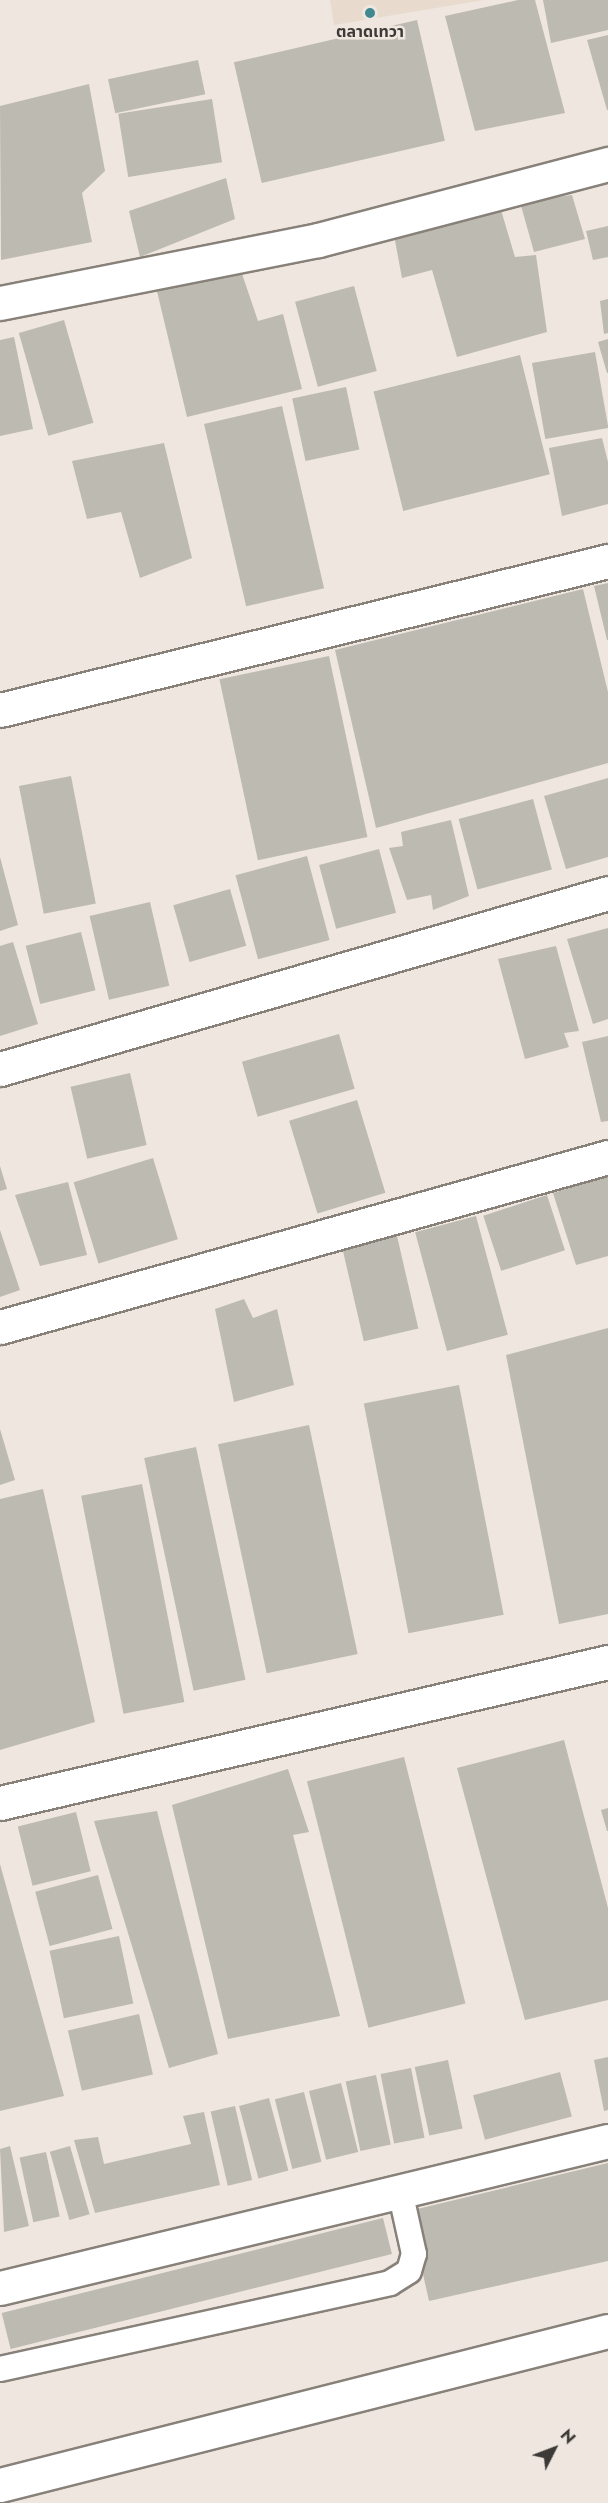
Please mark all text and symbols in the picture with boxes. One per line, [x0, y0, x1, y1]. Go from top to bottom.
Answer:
marker: ตลาดเทวา [363, 6, 377, 20]
place label: ตลาดเทวา [336, 22, 404, 42]
north arrow [524, 2419, 584, 2479]
text: N [555, 2424, 581, 2449]

